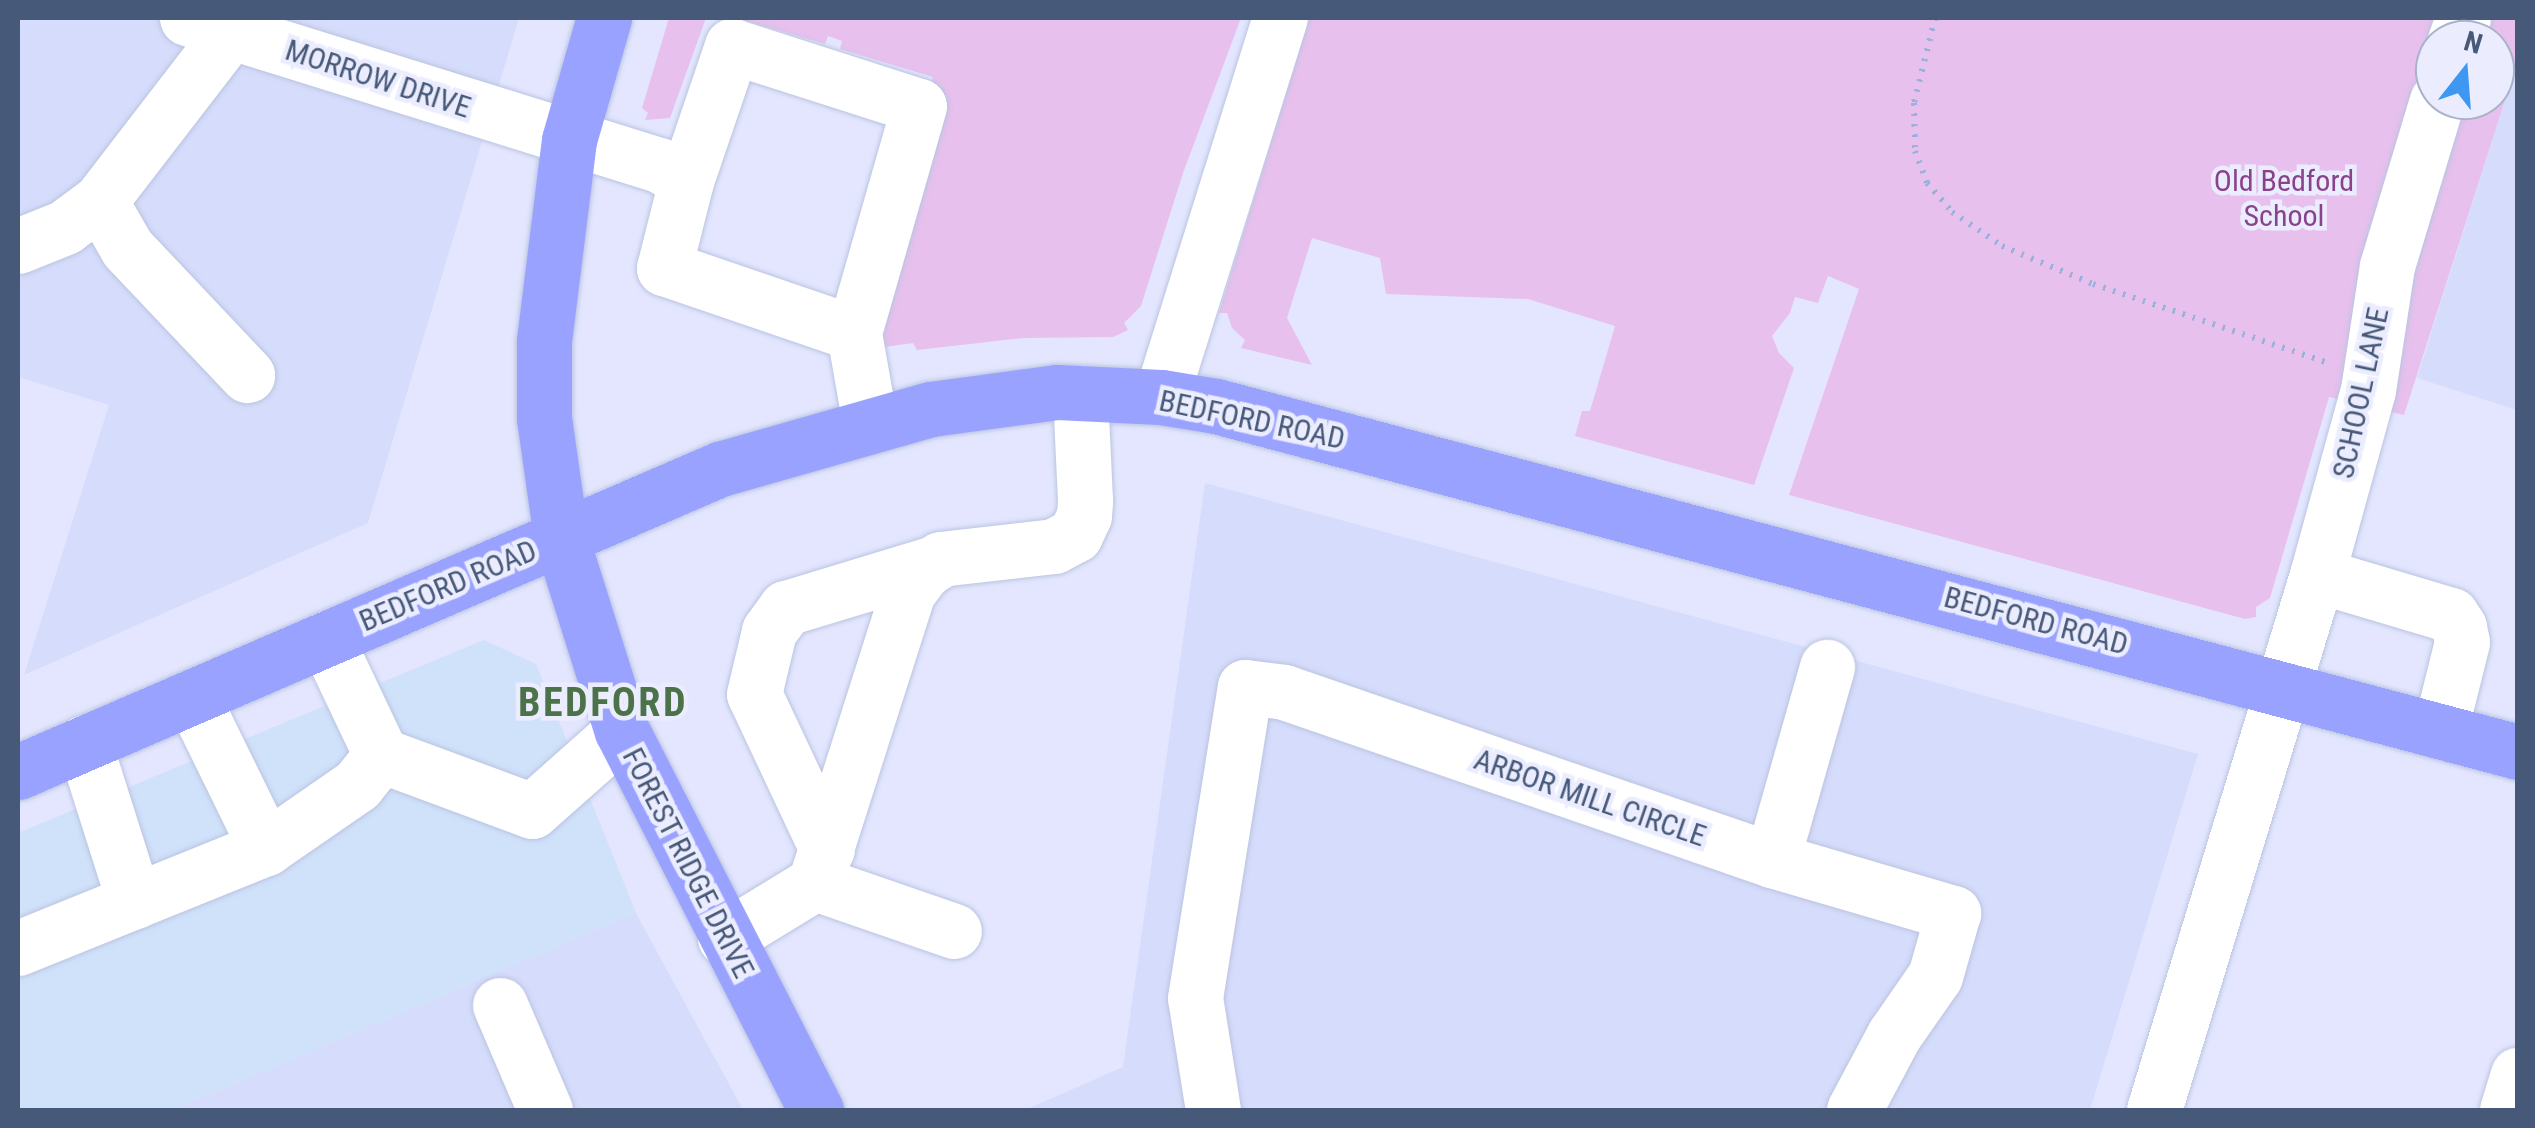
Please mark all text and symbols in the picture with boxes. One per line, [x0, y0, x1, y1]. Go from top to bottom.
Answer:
north arrow [2415, 20, 2515, 120]
text: N [2460, 24, 2486, 61]
street label: MORROW DRIVE [281, 32, 475, 126]
park label: Old Bedford School [2214, 163, 2354, 234]
street label: SCHOOL LANE [2325, 304, 2397, 482]
street label: BEDFORD ROAD [1156, 383, 1348, 457]
street label: BEDFORD ROAD [354, 533, 542, 639]
street label: BEDFORD ROAD [1940, 579, 2132, 663]
district label: BEDFORD [518, 679, 688, 727]
street label: ARBOR MILL CIRCLE [1469, 741, 1711, 855]
street label: FOREST RIDGE DRIVE [614, 742, 762, 984]

